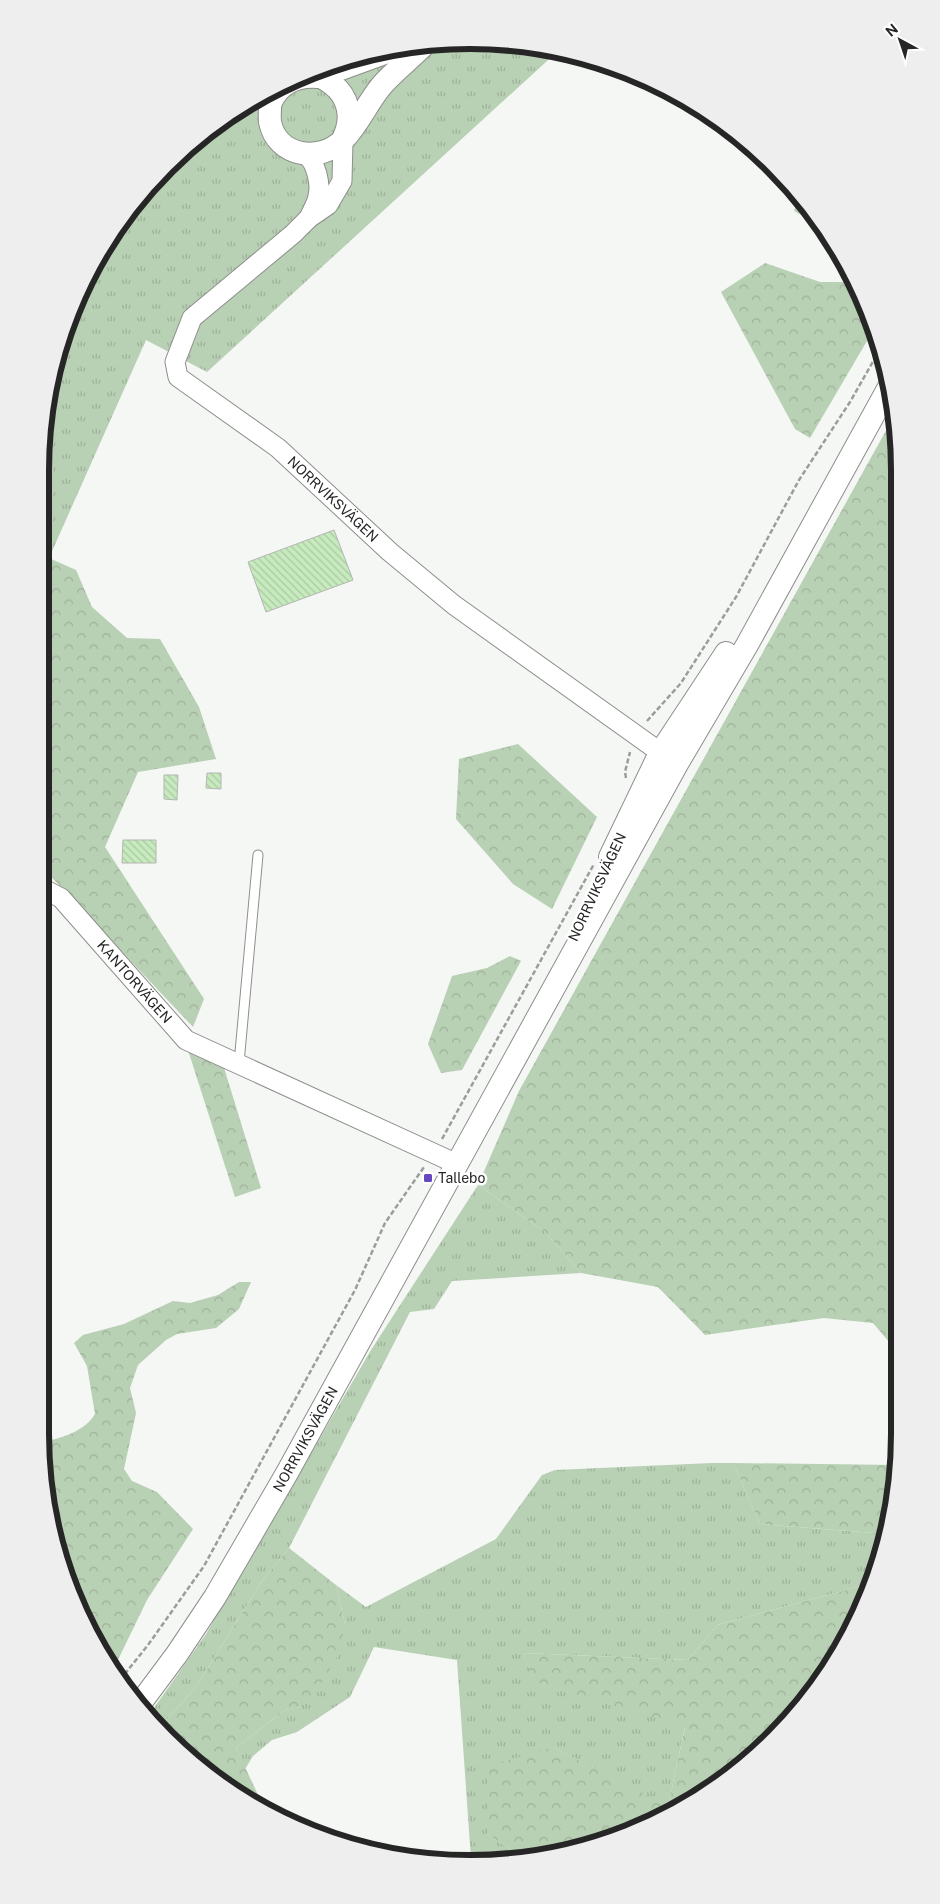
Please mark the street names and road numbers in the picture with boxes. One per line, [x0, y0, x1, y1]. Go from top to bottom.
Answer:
street label: NORRVIKSVÄGEN [284, 453, 382, 545]
street label: NORRVIKSVÄGEN [563, 829, 629, 944]
street label: KANTORVÄGEN [94, 937, 175, 1026]
street label: NORRVIKSVÄGEN [270, 1384, 341, 1495]

